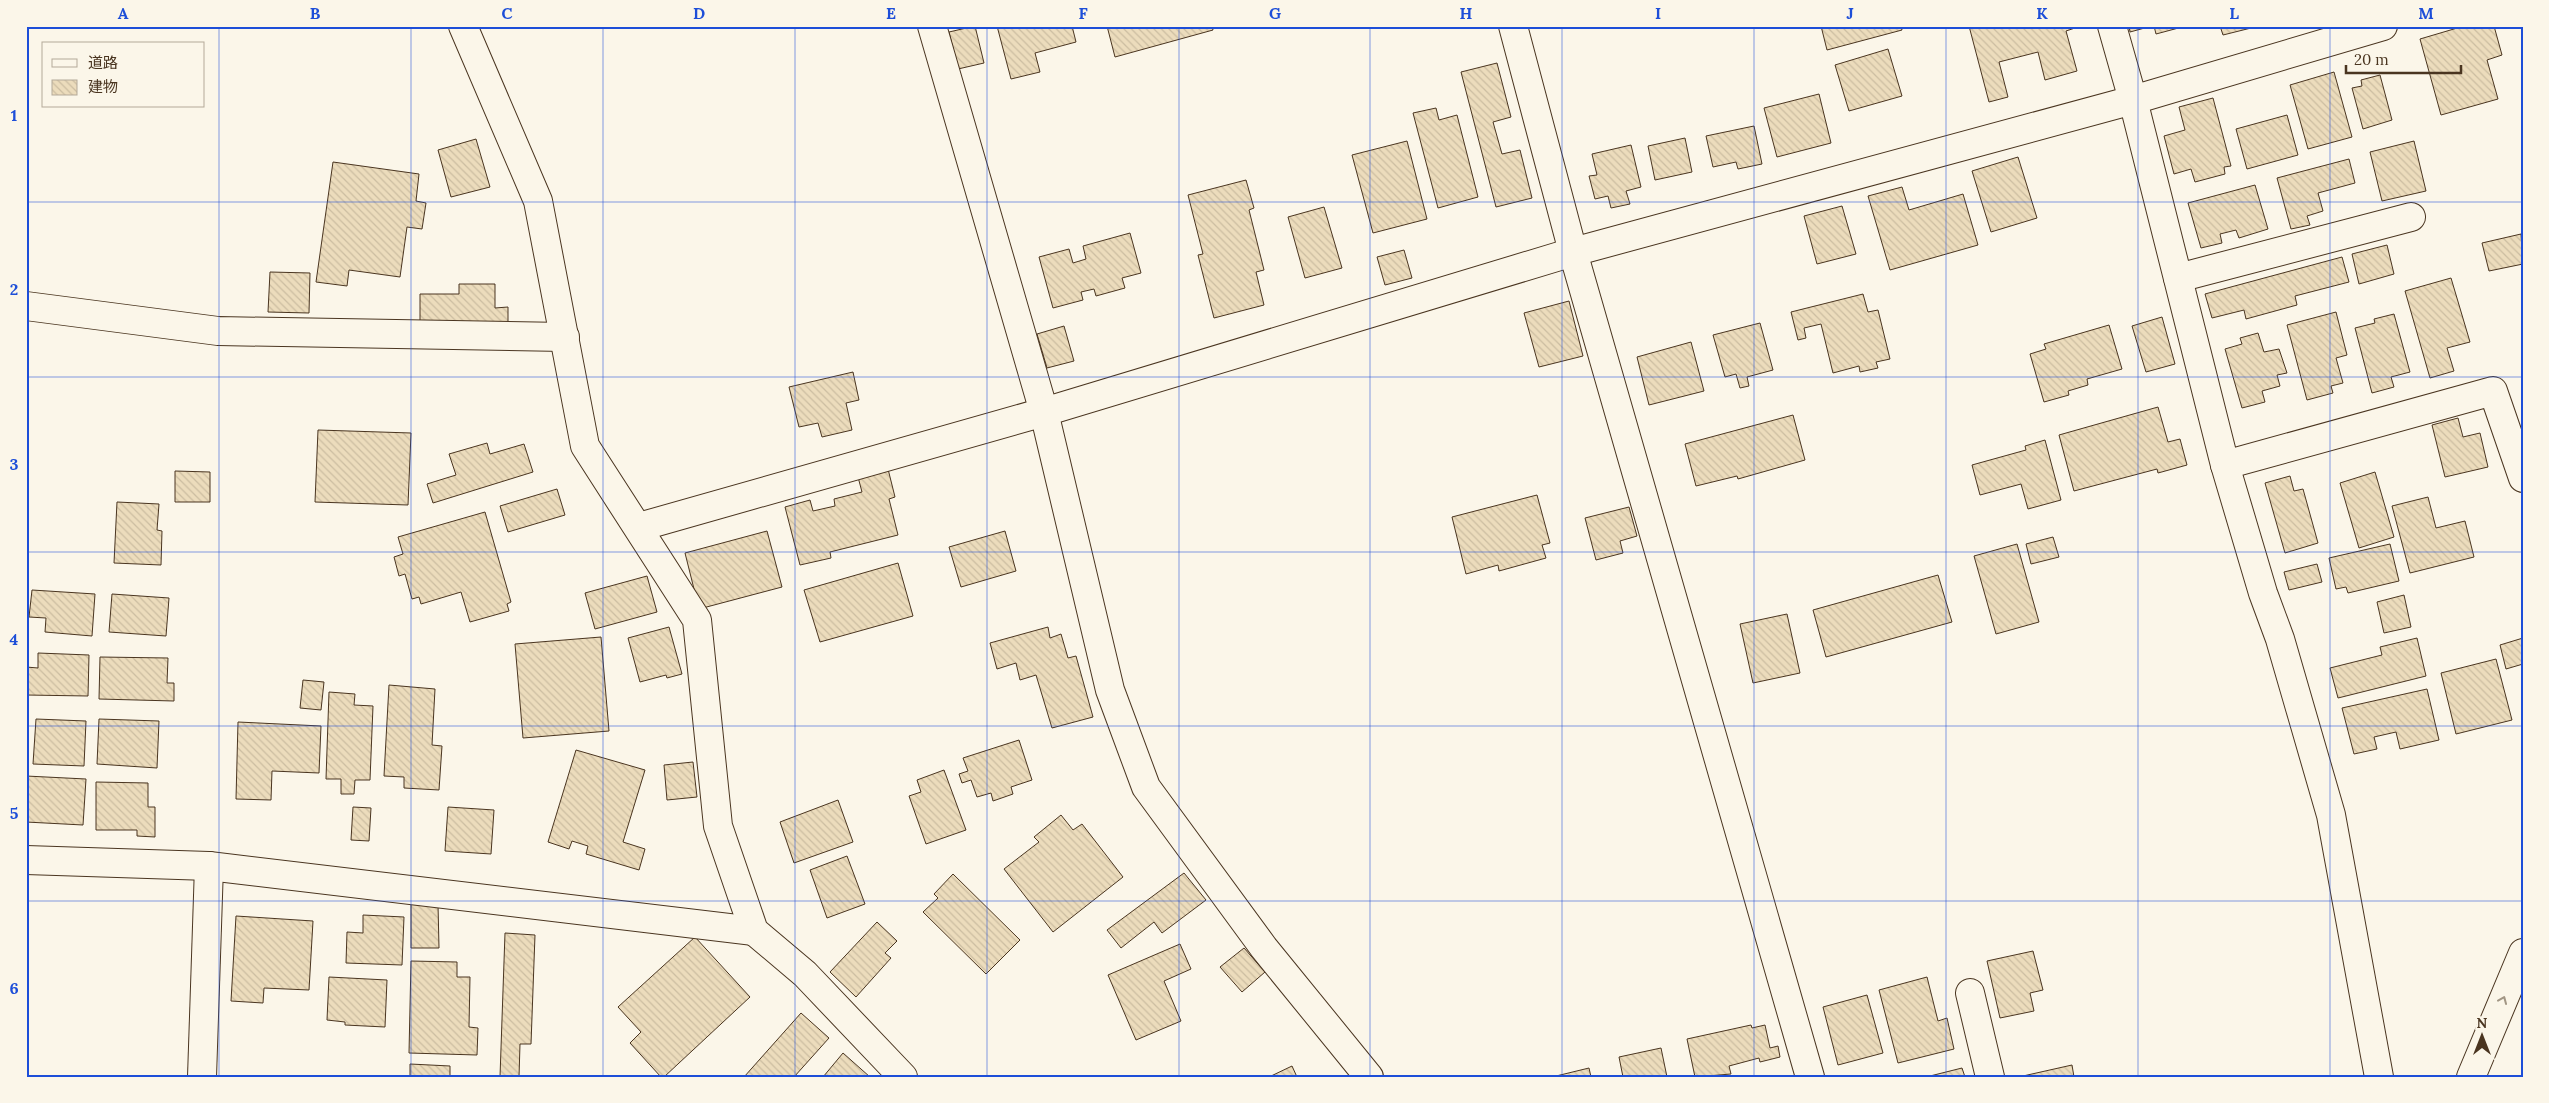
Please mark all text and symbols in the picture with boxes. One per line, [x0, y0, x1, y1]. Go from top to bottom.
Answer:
text: A [118, 3, 129, 23]
text: B [310, 3, 321, 23]
text: C [501, 3, 513, 23]
text: D [693, 3, 705, 23]
text: E [886, 3, 896, 23]
text: F [1078, 3, 1088, 23]
text: G [1269, 3, 1281, 23]
text: H [1460, 3, 1473, 23]
text: I [1655, 3, 1661, 23]
text: J [1846, 3, 1854, 23]
text: K [2036, 3, 2048, 23]
text: L [2229, 3, 2239, 23]
text: M [2418, 3, 2434, 23]
legend [42, 42, 205, 108]
scale bar [2346, 42, 2462, 74]
text: 20 m [2354, 50, 2389, 69]
text: 道路 [88, 53, 118, 72]
text: 建物 [88, 77, 118, 96]
text: 1 [11, 105, 17, 125]
text: 2 [10, 279, 18, 299]
text: 3 [10, 454, 19, 474]
text: 4 [10, 629, 19, 649]
text: 5 [10, 803, 19, 823]
text: 6 [9, 978, 19, 998]
one-way arrow [2498, 996, 2508, 1004]
north arrow [2456, 1010, 2506, 1060]
text: N [2477, 1014, 2488, 1032]

